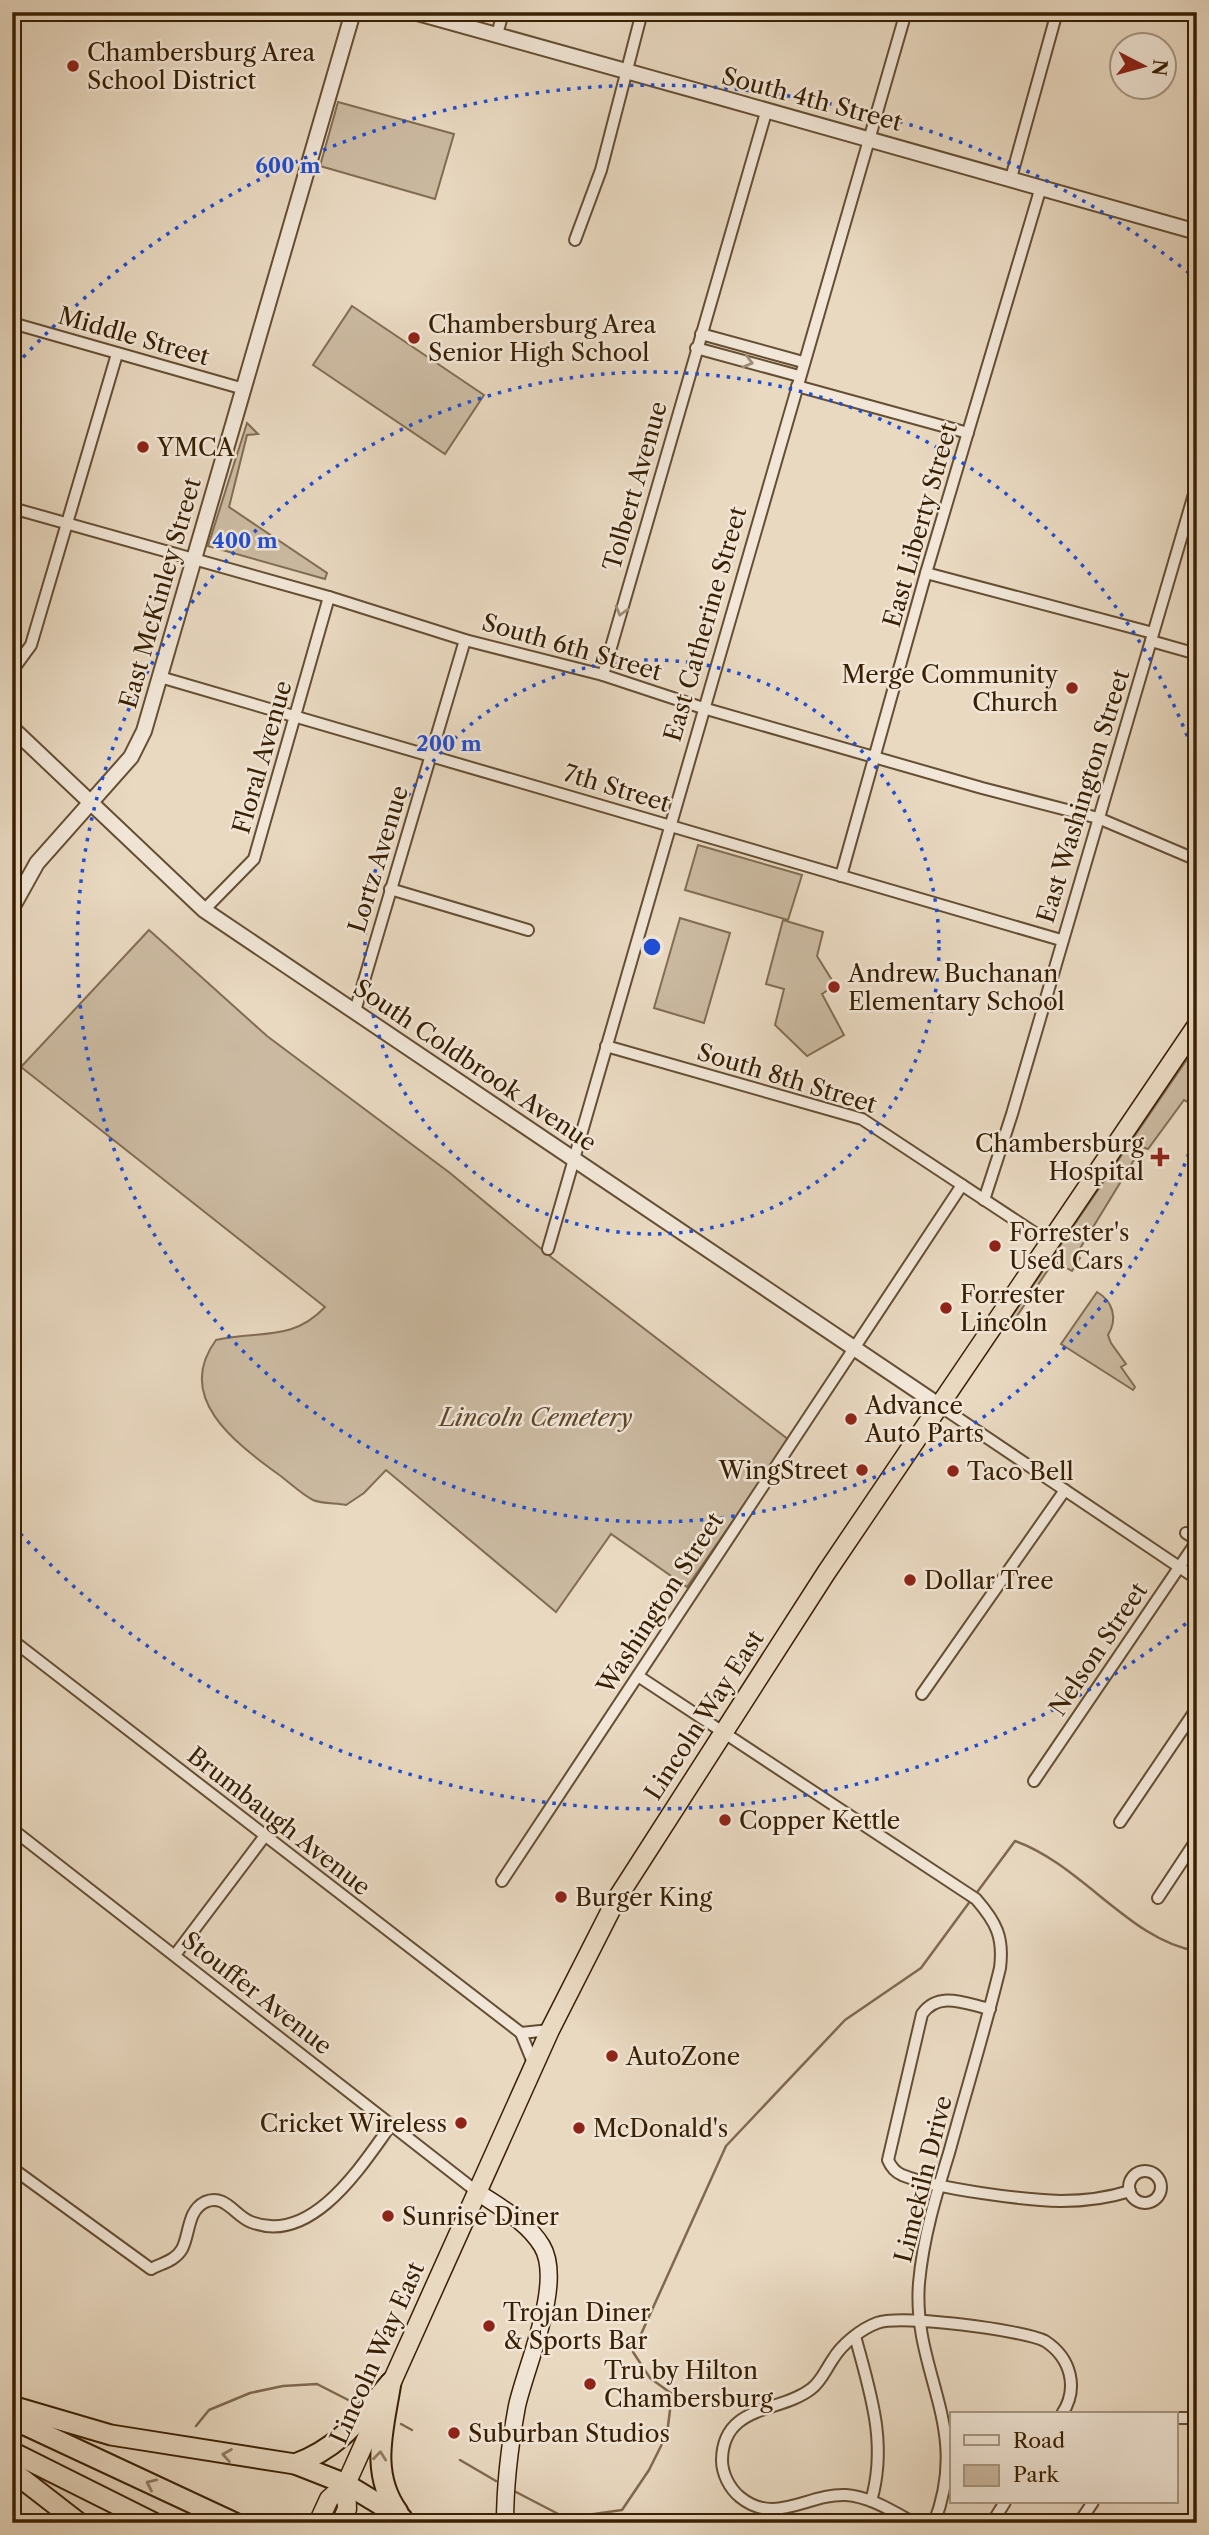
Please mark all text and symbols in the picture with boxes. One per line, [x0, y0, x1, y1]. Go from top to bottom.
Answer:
north arrow [1108, 32, 1178, 102]
place label: Chambersburg Area School District [87, 38, 315, 95]
marker: Chambersburg Area School District [65, 58, 81, 74]
text: N [1147, 58, 1172, 77]
street label: South 4th Street [719, 61, 906, 137]
text: 600 m [255, 153, 321, 178]
street label: Middle Street [55, 301, 213, 372]
place label: Chambersburg Area Senior High School [428, 310, 656, 367]
marker: Chambersburg Area Senior High School [406, 330, 422, 346]
one-way arrow [742, 354, 754, 368]
street label: Tolbert Avenue [597, 398, 673, 574]
street label: East Liberty Street [877, 419, 963, 630]
place label: YMCA [156, 433, 235, 462]
marker: YMCA [135, 439, 151, 455]
street label: East McKinley Street [113, 474, 207, 712]
street label: East Catherine Street [658, 503, 753, 745]
text: 400 m [212, 528, 278, 553]
one-way arrow [614, 605, 629, 617]
street label: South 6th Street [479, 607, 666, 687]
place label: Merge Community Church [842, 660, 1059, 717]
street label: East Washington Street [1031, 665, 1136, 926]
street label: Floral Avenue [226, 677, 298, 837]
marker: Merge Community Church [1064, 680, 1080, 696]
text: 200 m [416, 731, 482, 756]
street label: 7th Street [560, 758, 674, 818]
street label: Lortz Avenue [342, 782, 414, 936]
centre of rings [640, 935, 664, 959]
place label: Andrew Buchanan Elementary School [847, 959, 1065, 1016]
street label: South Coldbrook Avenue [348, 973, 602, 1157]
marker: Andrew Buchanan Elementary School [826, 979, 842, 995]
street label: South 8th Street [694, 1037, 881, 1119]
place label: Chambersburg Hospital [975, 1129, 1144, 1186]
marker: Chambersburg Hospital [1150, 1147, 1170, 1167]
place label: Forrester's Used Cars [1009, 1218, 1129, 1275]
marker: Forrester's Used Cars [987, 1238, 1003, 1254]
place label: Forrester Lincoln [960, 1280, 1065, 1337]
marker: Forrester Lincoln [938, 1300, 954, 1316]
place label: Advance Auto Parts [864, 1391, 984, 1448]
park label: Lincoln Cemetery [438, 1403, 632, 1432]
marker: Advance Auto Parts [843, 1411, 859, 1427]
place label: WingStreet [718, 1456, 849, 1485]
place label: Taco Bell [967, 1457, 1074, 1486]
marker: WingStreet [854, 1462, 870, 1478]
marker: Taco Bell [945, 1463, 961, 1479]
street label: Washington Street [590, 1507, 730, 1700]
place label: Dollar Tree [924, 1566, 1054, 1595]
marker: Dollar Tree [902, 1572, 918, 1588]
street label: Nelson Street [1043, 1576, 1153, 1721]
street label: Lincoln Way East [638, 1624, 770, 1805]
street label: Brumbaugh Avenue [182, 1741, 376, 1901]
place label: Copper Kettle [739, 1806, 900, 1835]
marker: Copper Kettle [717, 1812, 733, 1828]
place label: Burger King [575, 1883, 713, 1912]
marker: Burger King [553, 1889, 569, 1905]
street label: Stouffer Avenue [176, 1925, 338, 2061]
place label: AutoZone [625, 2042, 740, 2071]
marker: AutoZone [604, 2048, 620, 2064]
street label: Limekiln Drive [888, 2093, 958, 2265]
place label: Cricket Wireless [260, 2109, 447, 2138]
place label: McDonald's [593, 2114, 728, 2143]
marker: Cricket Wireless [453, 2115, 469, 2131]
marker: McDonald's [571, 2120, 587, 2136]
place label: Sunrise Diner [402, 2202, 559, 2231]
marker: Sunrise Diner [380, 2208, 396, 2224]
street label: Lincoln Way East [324, 2257, 430, 2449]
place label: Trojan Diner & Sports Bar [503, 2298, 650, 2355]
marker: Trojan Diner & Sports Bar [481, 2318, 497, 2334]
place label: Tru by Hilton Chambersburg [604, 2356, 773, 2413]
marker: Tru by Hilton Chambersburg [582, 2376, 598, 2392]
legend [950, 2412, 1178, 2504]
place label: Suburban Studios [468, 2419, 670, 2448]
marker: Suburban Studios [446, 2425, 462, 2441]
text: Road [1013, 2428, 1065, 2453]
one-way arrow [221, 2448, 233, 2463]
one-way arrow [373, 2450, 388, 2462]
text: Park [1013, 2462, 1059, 2487]
one-way arrow [146, 2478, 158, 2492]

